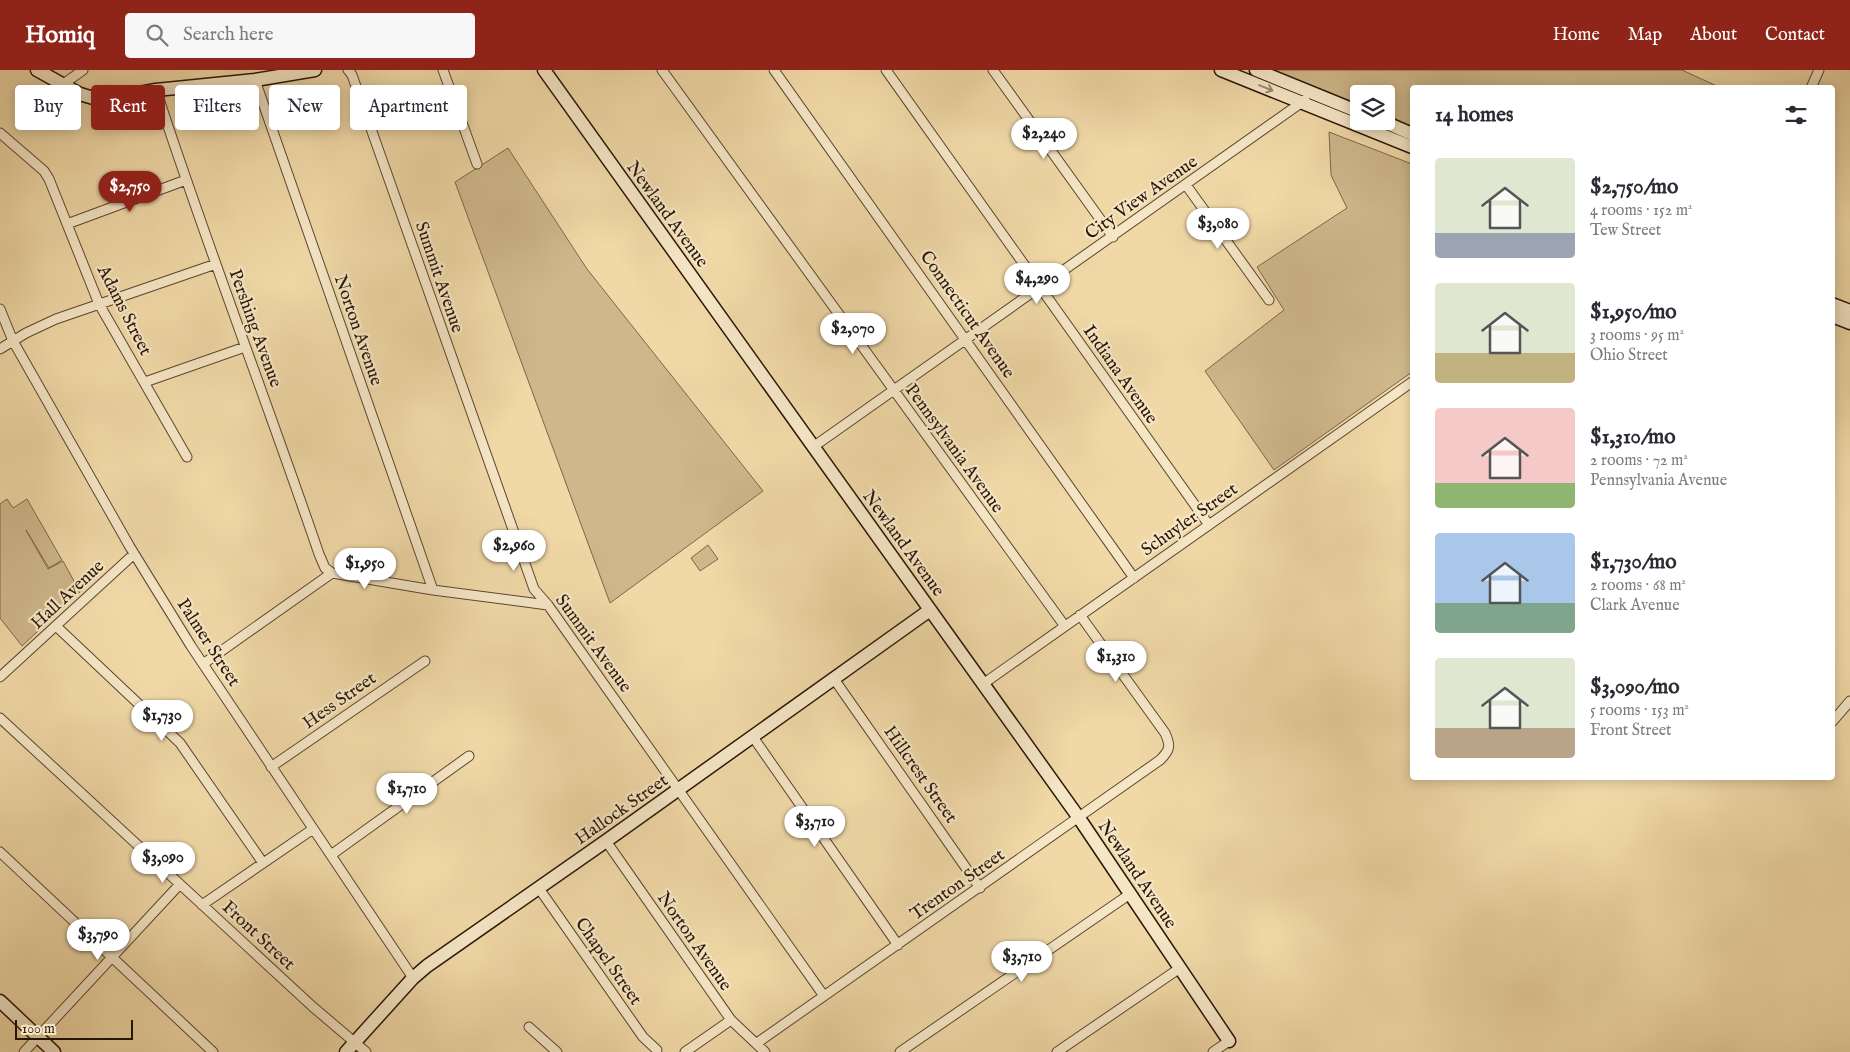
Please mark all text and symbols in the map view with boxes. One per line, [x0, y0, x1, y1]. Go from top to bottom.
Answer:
search box [125, 13, 475, 58]
text: Homiq [25, 20, 95, 51]
icon: search [143, 21, 171, 49]
text: Search here [183, 23, 274, 47]
text: Home [1553, 24, 1600, 47]
text: Map [1628, 24, 1662, 47]
text: About [1690, 24, 1737, 47]
text: Contact [1765, 24, 1825, 47]
one-way arrow [1258, 84, 1273, 93]
chip: Buy [15, 85, 81, 130]
chip: Rent [91, 85, 165, 130]
chip: Filters [175, 85, 259, 130]
chip: New [269, 85, 340, 130]
chip: Apartment [350, 85, 467, 130]
map controls [1350, 85, 1395, 130]
button: layers [1350, 85, 1395, 130]
icon: filters [1782, 101, 1810, 129]
text: 14 homes [1435, 102, 1513, 129]
pin: $2,240 [1003, 118, 1085, 160]
text: $2,240 [1022, 124, 1066, 144]
street label: City View Avenue [1081, 151, 1203, 246]
street label: Newland Avenue [620, 157, 713, 273]
pin: $2,750 [89, 170, 171, 213]
text: $2,750/mo [1590, 174, 1678, 201]
text: $2,750 [110, 177, 150, 197]
icon: home [1475, 178, 1535, 238]
text: 4 rooms · 152 m² [1590, 201, 1692, 221]
pin: $3,080 [1177, 208, 1259, 250]
text: $3,080 [1197, 214, 1239, 234]
street label: Summit Avenue [409, 219, 468, 336]
text: Tew Street [1590, 221, 1661, 241]
street label: Connecticut Avenue [914, 247, 1019, 383]
street label: Adams Street [91, 261, 156, 360]
pin: $4,290 [996, 262, 1078, 305]
street label: Pershing Avenue [223, 266, 287, 391]
text: $4,290 [1015, 269, 1059, 289]
street label: Norton Avenue [328, 272, 387, 389]
text: $1,950/mo [1590, 299, 1677, 326]
icon: home [1475, 303, 1535, 363]
pin: $2,070 [812, 312, 894, 355]
text: $2,070 [831, 319, 875, 339]
street label: Indiana Avenue [1077, 321, 1162, 429]
text: 3 rooms · 95 m² [1590, 326, 1684, 346]
text: Ohio Street [1590, 346, 1668, 366]
street label: Pennsylvania Avenue [899, 380, 1008, 518]
text: $1,310/mo [1590, 424, 1676, 451]
icon: home [1475, 428, 1535, 488]
text: 2 rooms · 72 m² [1590, 451, 1688, 471]
text: Pennsylvania Avenue [1590, 471, 1727, 491]
street label: Schuyler Street [1137, 478, 1243, 562]
street label: Newland Avenue [856, 486, 949, 602]
pin: $2,960 [473, 530, 555, 572]
text: $2,960 [493, 536, 535, 556]
pin: $1,950 [324, 548, 406, 590]
text: $1,730/mo [1590, 549, 1677, 576]
icon: home [1475, 553, 1535, 613]
text: $1,950 [345, 554, 385, 574]
street label: Hall Avenue [27, 555, 110, 635]
text: 2 rooms · 68 m² [1590, 576, 1686, 596]
street label: Summit Avenue [549, 590, 636, 698]
street label: Palmer Street [171, 594, 245, 691]
text: Clark Avenue [1590, 596, 1680, 616]
pin: $1,310 [1075, 640, 1157, 683]
text: $1,310 [1097, 647, 1135, 667]
street label: Hess Street [299, 667, 381, 735]
text: $3,090/mo [1590, 674, 1679, 701]
icon: home [1475, 678, 1535, 738]
pin: $1,730 [121, 700, 203, 742]
text: 5 rooms · 153 m² [1590, 701, 1689, 721]
text: $1,730 [142, 706, 182, 726]
text: Front Street [1590, 721, 1672, 741]
street label: Hillcrest Street [878, 722, 962, 828]
street label: Hallock Street [571, 770, 673, 851]
pin: $1,710 [366, 772, 448, 815]
text: $1,710 [387, 779, 427, 799]
pin: $3,710 [774, 806, 856, 848]
text: $3,710 [795, 812, 835, 832]
street label: Newland Avenue [1092, 816, 1181, 933]
pin: $3,090 [122, 842, 204, 884]
street label: Trenton Street [906, 844, 1010, 926]
text: $3,090 [142, 848, 184, 868]
street label: Norton Avenue [651, 888, 736, 996]
street label: Front Street [217, 896, 299, 976]
street label: Chapel Street [569, 914, 646, 1010]
pin: $3,790 [57, 918, 139, 961]
text: $3,790 [78, 925, 118, 945]
pin: $3,710 [981, 940, 1063, 983]
text: $3,710 [1002, 947, 1042, 967]
scale bar [15, 1017, 132, 1040]
text: 100 m [22, 1020, 55, 1038]

